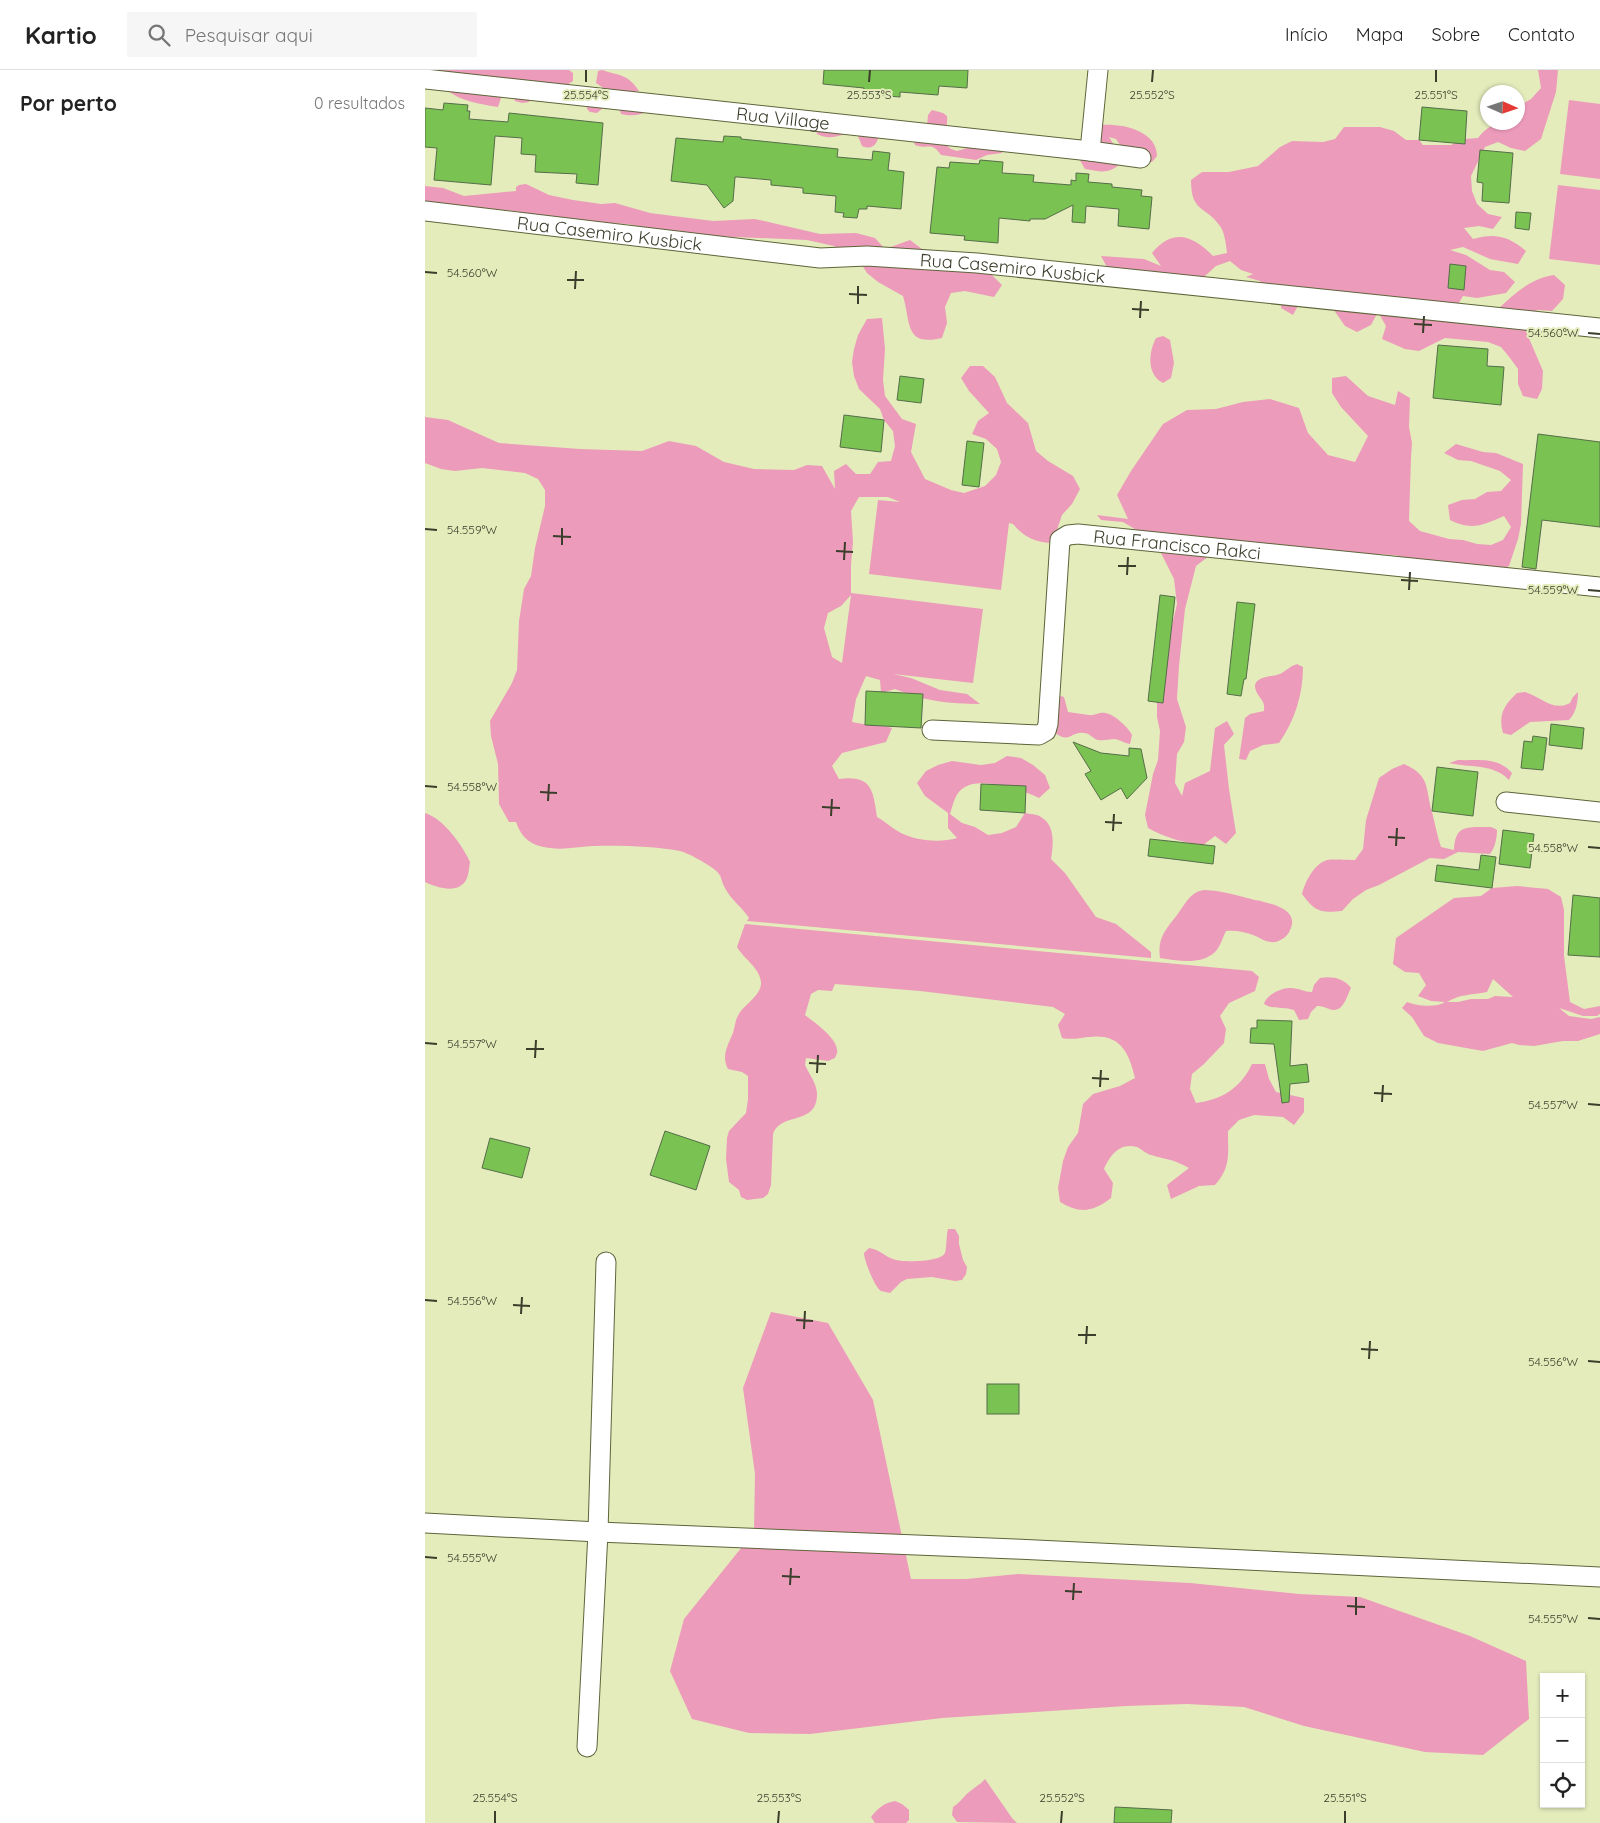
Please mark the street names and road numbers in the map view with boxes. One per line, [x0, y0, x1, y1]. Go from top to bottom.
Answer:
street label: Rua Village [735, 101, 831, 134]
street label: Rua Casemiro Kusbick [516, 211, 704, 255]
street label: Rua Casemiro Kusbick [919, 248, 1107, 288]
street label: Rua Francisco Rakci [1092, 524, 1262, 564]

